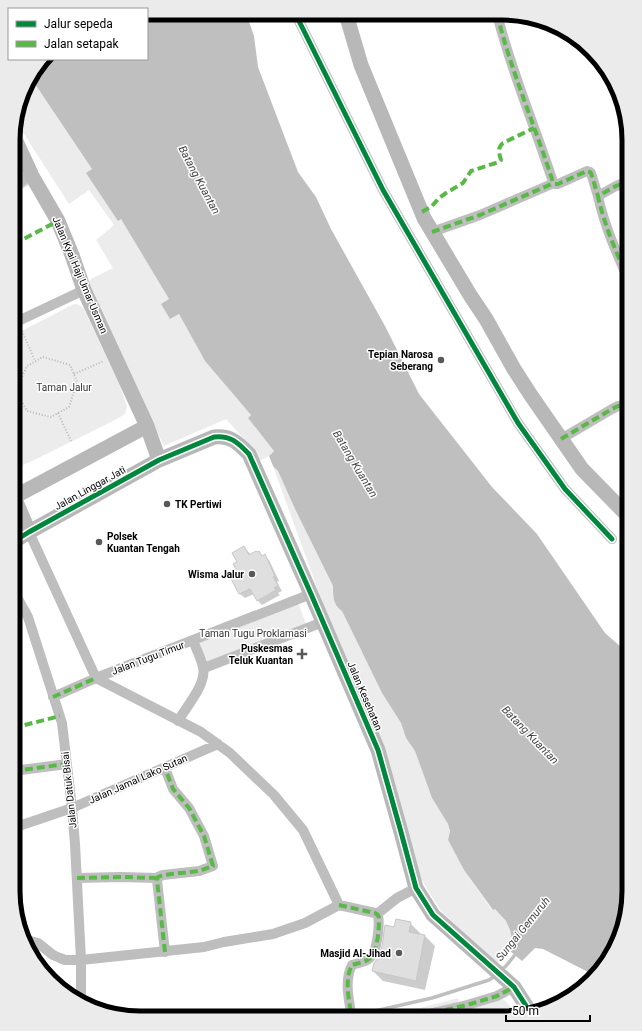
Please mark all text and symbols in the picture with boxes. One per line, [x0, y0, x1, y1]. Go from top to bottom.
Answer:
legend [8, 8, 148, 60]
text: Jalur sepeda [44, 17, 113, 31]
text: Jalan setapak [44, 37, 119, 51]
water label: Batang Kuantan [175, 144, 223, 217]
street label: Jalan Kyai Haji Umar Usman [50, 215, 110, 335]
place label: Tepian Narosa Seberang [368, 349, 434, 372]
marker: Tepian Narosa Seberang [436, 355, 446, 365]
park label: Taman Jalur [36, 382, 92, 393]
water label: Batang Kuantan [330, 428, 380, 500]
street label: Jalan Linggar Jati [53, 464, 127, 512]
marker: TK Pertiwi [162, 499, 172, 509]
place label: TK Pertiwi [175, 499, 222, 510]
place label: Polsek Kuantan Tengah [107, 531, 180, 554]
marker: Polsek Kuantan Tengah [94, 537, 104, 547]
place label: Wisma Jalur [188, 569, 244, 580]
marker: Wisma Jalur [247, 569, 257, 579]
park label: Taman Tugu Proklamasi [199, 628, 307, 639]
street label: Jalan Tugu Timur [110, 639, 187, 677]
place label: Puskesmas Teluk Kuantan [229, 643, 293, 666]
marker: Puskesmas Teluk Kuantan [296, 648, 308, 660]
street label: Jalan Kesehatan [345, 660, 385, 732]
water label: Batang Kuantan [499, 703, 561, 767]
street label: Jalan Datuk Bisai [60, 751, 78, 829]
street label: Jalan Jamal Lako Sutan [87, 752, 189, 806]
water label: Sungai Gemuruh [493, 894, 553, 964]
place label: Masjid Al-Jihad [320, 948, 391, 959]
marker: Masjid Al-Jihad [394, 948, 404, 958]
scale bar [506, 997, 590, 1023]
text: 50 m [512, 1004, 539, 1018]

